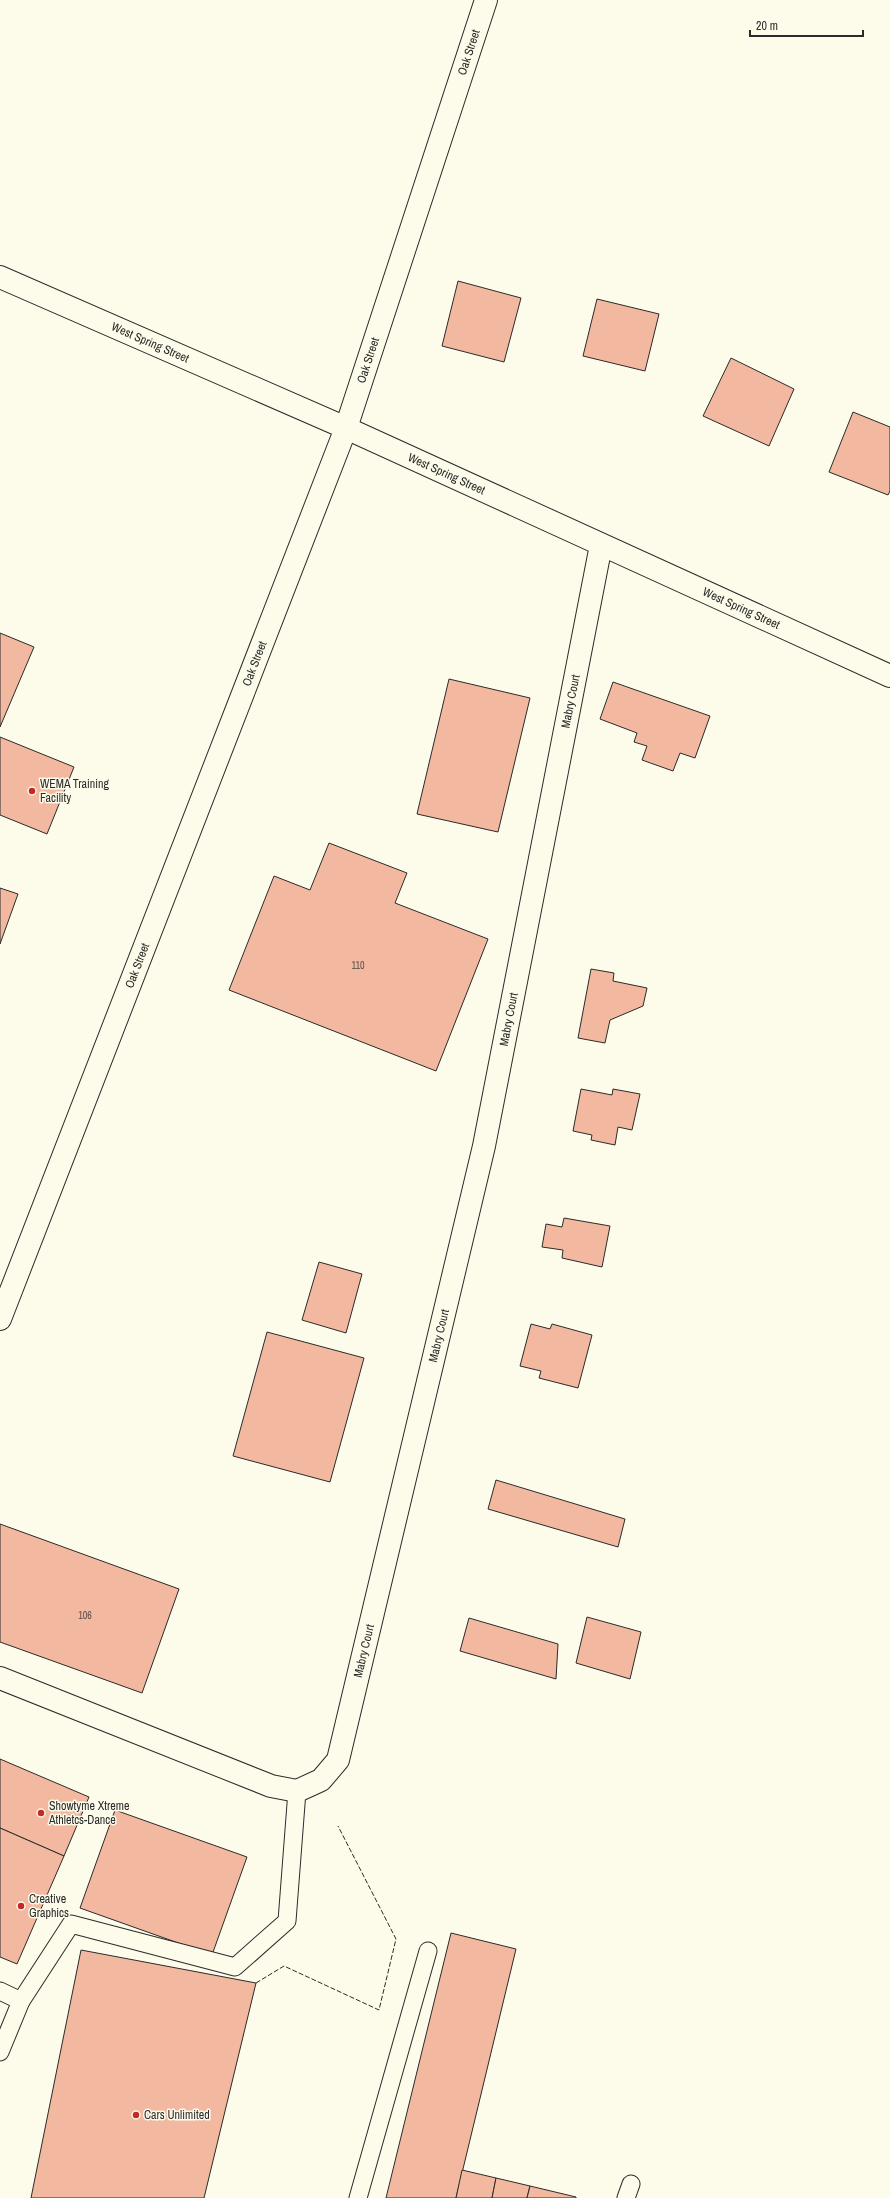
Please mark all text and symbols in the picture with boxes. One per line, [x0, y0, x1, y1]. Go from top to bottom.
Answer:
scale bar [750, 12, 863, 38]
text: 20 m [756, 18, 778, 34]
street label: Oak Street [454, 27, 484, 77]
street label: West Spring Street [109, 319, 192, 367]
street label: Oak Street [353, 335, 383, 385]
street label: West Spring Street [405, 449, 488, 498]
street label: West Spring Street [700, 584, 783, 633]
street label: Oak Street [238, 639, 271, 689]
street label: Mabry Court [558, 673, 584, 729]
place label: WEMA Training Facility [40, 776, 109, 806]
marker: WEMA Training Facility [27, 786, 37, 796]
street label: Oak Street [121, 941, 153, 991]
house number: 110 [351, 959, 365, 972]
street label: Mabry Court [496, 991, 522, 1047]
street label: Mabry Court [425, 1307, 453, 1364]
house number: 106 [78, 1609, 92, 1622]
street label: Mabry Court [350, 1622, 378, 1679]
place label: Showtyme Xtreme Athletcs-Dance [48, 1798, 129, 1828]
marker: Showtyme Xtreme Athletcs-Dance [36, 1808, 46, 1818]
place label: Creative Graphics [29, 1891, 69, 1921]
marker: Creative Graphics [16, 1901, 26, 1911]
place label: Cars Unlimited [144, 2107, 210, 2123]
marker: Cars Unlimited [131, 2110, 141, 2120]

